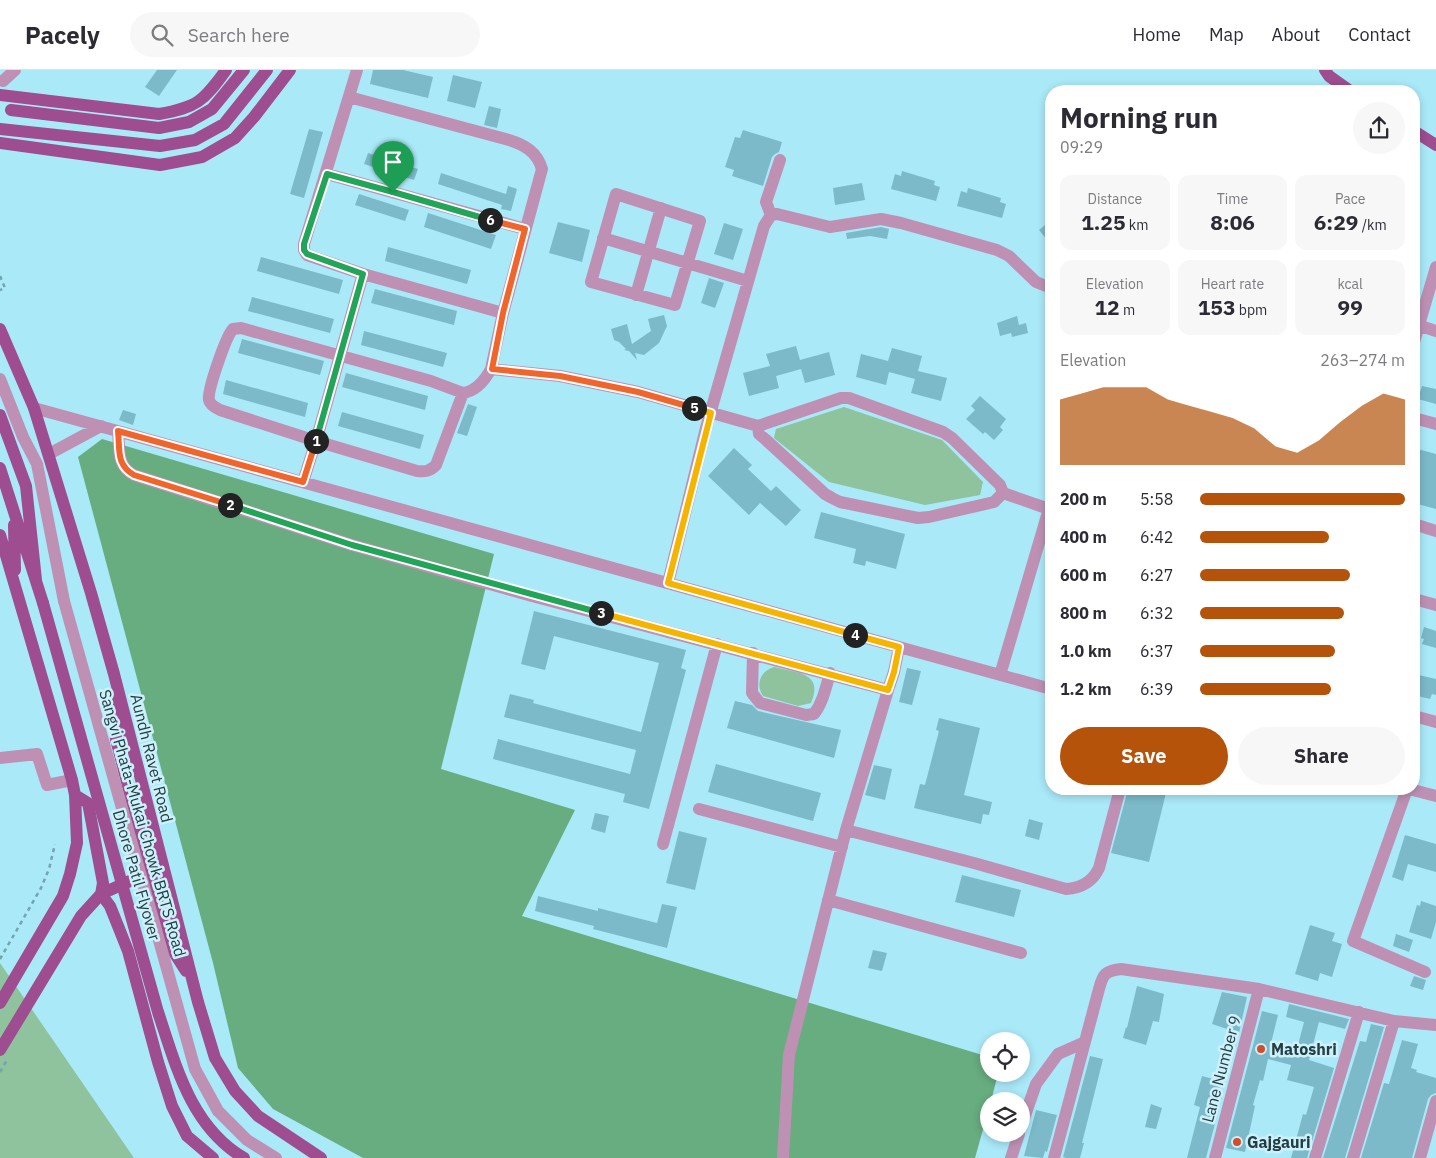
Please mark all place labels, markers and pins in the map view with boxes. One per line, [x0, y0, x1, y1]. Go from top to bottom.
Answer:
pin [372, 141, 414, 192]
pin: 6 [478, 208, 502, 232]
pin: 5 [682, 396, 706, 420]
pin: 1 [304, 428, 328, 454]
pin: 2 [218, 492, 242, 518]
pin: 3 [588, 600, 614, 626]
pin: 4 [842, 622, 868, 648]
place label: Matoshri [1271, 1039, 1337, 1059]
marker: Matoshri [1255, 1043, 1267, 1055]
place label: Gajgauri [1247, 1132, 1311, 1152]
marker: Gajgauri [1231, 1136, 1243, 1148]

